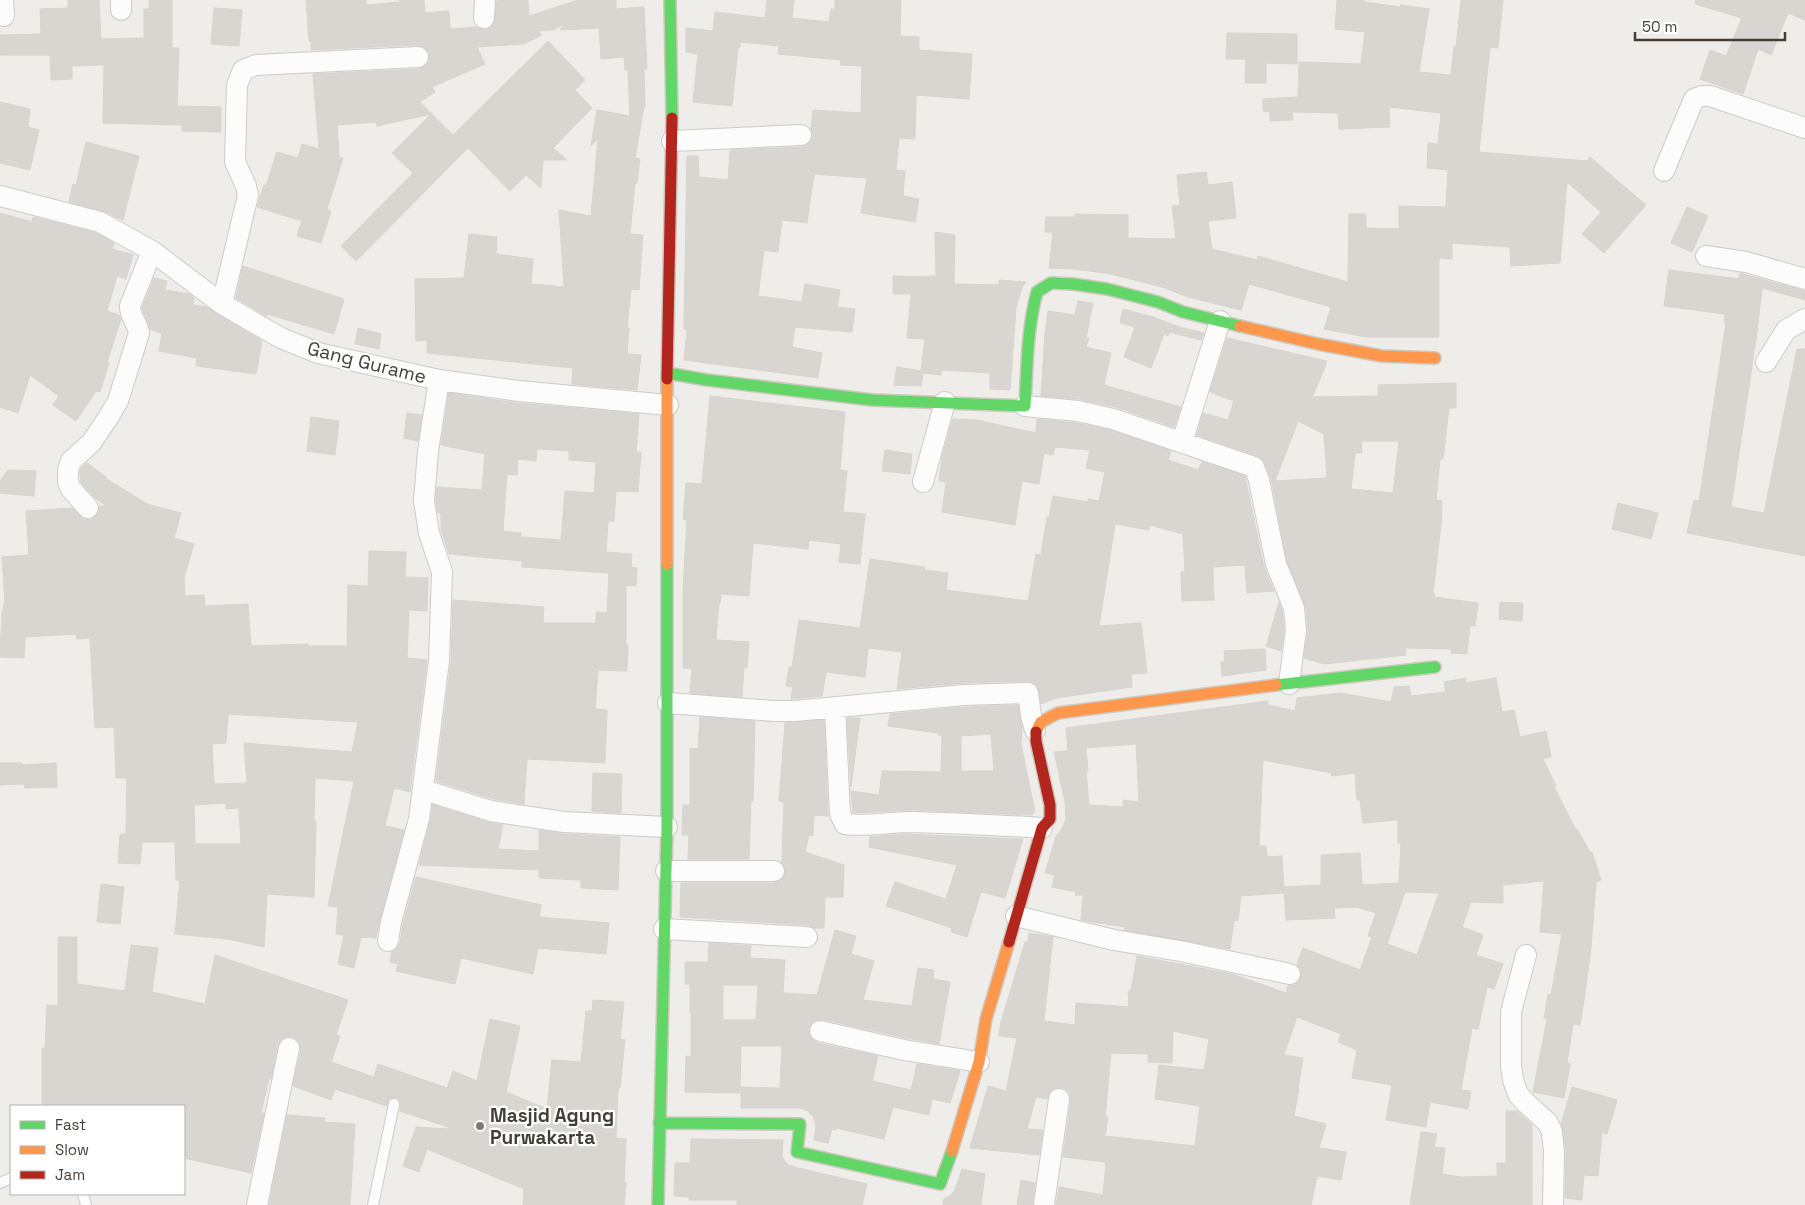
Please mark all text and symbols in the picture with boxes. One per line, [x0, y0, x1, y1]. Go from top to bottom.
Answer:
scale bar [1635, 10, 1785, 42]
text: 50 m [1642, 17, 1677, 36]
street label: Gang Gurame [305, 336, 429, 389]
place label: Masjid Agung Purwakarta [490, 1103, 614, 1150]
legend [10, 1105, 185, 1195]
text: Fast [55, 1115, 86, 1134]
marker: Masjid Agung Purwakarta [474, 1120, 486, 1132]
text: Slow [55, 1140, 89, 1159]
text: Jam [55, 1165, 85, 1184]

